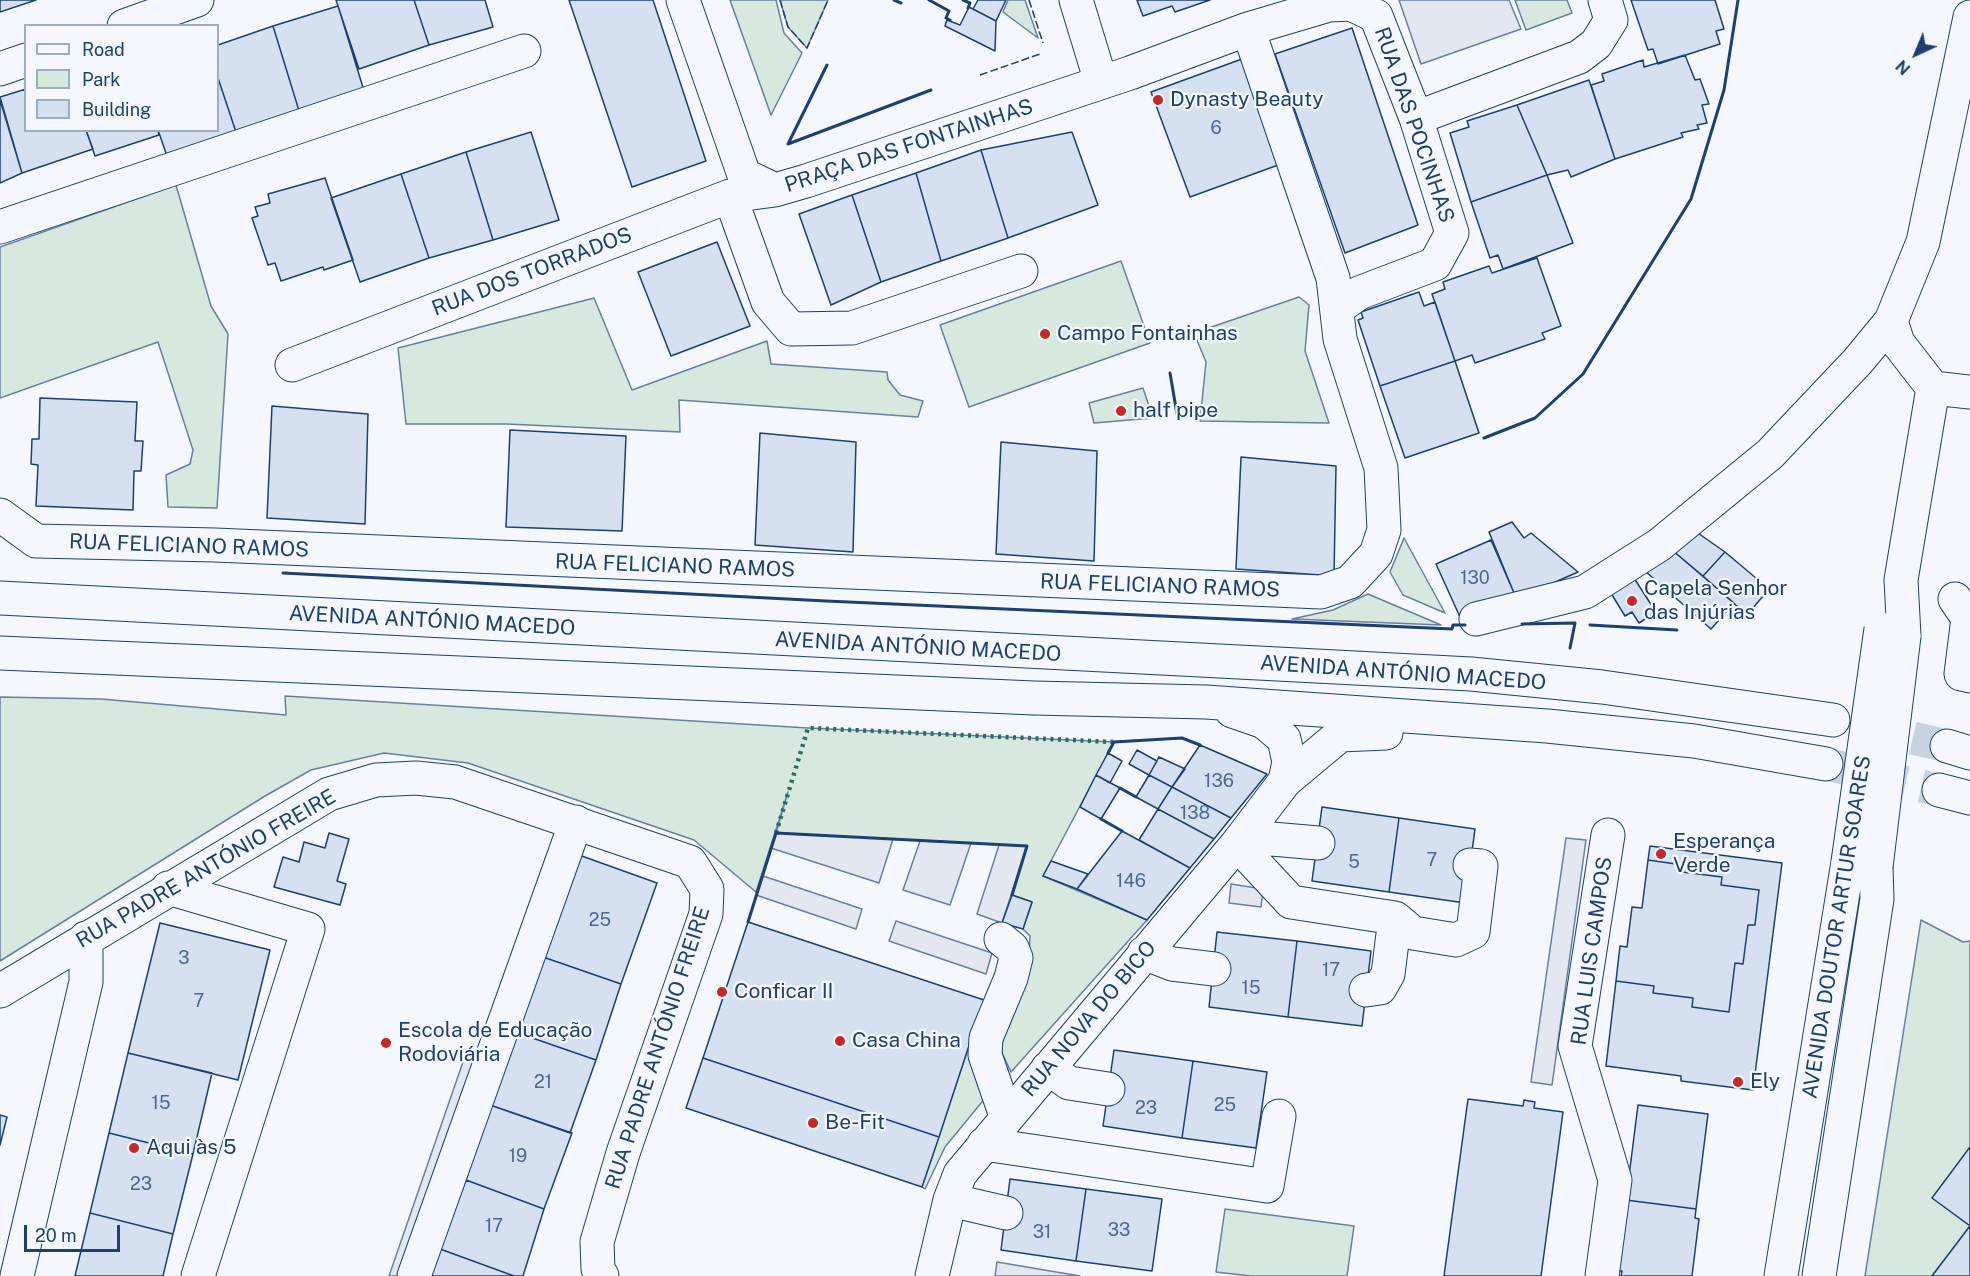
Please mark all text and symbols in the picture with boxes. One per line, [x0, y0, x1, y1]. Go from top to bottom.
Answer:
legend [24, 24, 219, 132]
street label: RUA DAS POCINHAS [1369, 24, 1459, 226]
north arrow [1886, 24, 1946, 84]
text: Road [82, 39, 125, 60]
text: N [1892, 56, 1914, 78]
text: Park [82, 69, 120, 90]
place label: Dynasty Beauty [1170, 87, 1323, 113]
marker: Dynasty Beauty [1151, 93, 1165, 107]
street label: PRAÇA DAS FONTAINHAS [782, 94, 1036, 198]
text: Building [82, 99, 151, 120]
house number: 6 [1210, 117, 1222, 139]
street label: RUA DOS TORRADOS [429, 222, 635, 322]
place label: Campo Fontainhas [1057, 321, 1238, 347]
marker: Campo Fontainhas [1038, 327, 1052, 341]
place label: half pipe [1133, 398, 1218, 424]
marker: half pipe [1114, 404, 1128, 418]
street label: RUA FELICIANO RAMOS [68, 529, 310, 563]
street label: RUA FELICIANO RAMOS [554, 549, 796, 583]
house number: 130 [1460, 567, 1490, 589]
street label: RUA FELICIANO RAMOS [1039, 569, 1281, 603]
place label: Capela Senhor das Injúrias [1644, 576, 1788, 626]
marker: Capela Senhor das Injúrias [1625, 594, 1639, 608]
street label: AVENIDA ANTÓNIO MACEDO [288, 601, 576, 641]
street label: AVENIDA ANTÓNIO MACEDO [774, 627, 1062, 667]
street label: AVENIDA ANTÓNIO MACEDO [1259, 650, 1547, 696]
street label: AVENIDA DOUTOR ARTUR SOARES [1797, 754, 1877, 1100]
house number: 136 [1204, 770, 1234, 792]
street label: RUA PADRE ANTÓNIO FREIRE [72, 784, 340, 954]
house number: 138 [1180, 802, 1210, 824]
place label: Esperança Verde [1673, 829, 1775, 879]
marker: Esperança Verde [1654, 847, 1668, 861]
house number: 7 [1427, 849, 1437, 871]
house number: 5 [1348, 851, 1360, 873]
street label: RUA LUIS CAMPOS [1566, 855, 1618, 1047]
house number: 146 [1116, 870, 1146, 892]
street label: RUA PADRE ANTÓNIO FREIRE [600, 904, 716, 1192]
house number: 25 [589, 909, 611, 931]
street label: RUA NOVA DO BICO [1016, 936, 1162, 1102]
house number: 3 [178, 947, 190, 969]
house number: 17 [1322, 959, 1340, 981]
house number: 15 [1242, 977, 1260, 999]
place label: Conficar II [734, 979, 834, 1005]
marker: Conficar II [715, 985, 729, 999]
house number: 7 [194, 990, 204, 1012]
place label: Escola de Educação Rodoviária [398, 1018, 592, 1068]
place label: Casa China [852, 1028, 961, 1054]
marker: Casa China [833, 1034, 847, 1048]
marker: Escola de Educação Rodoviária [379, 1036, 393, 1050]
place label: Ely [1750, 1069, 1780, 1095]
house number: 21 [534, 1071, 552, 1093]
marker: Ely [1731, 1075, 1745, 1089]
house number: 15 [152, 1092, 170, 1114]
house number: 25 [1214, 1094, 1236, 1116]
house number: 23 [1135, 1097, 1157, 1119]
place label: Be-Fit [825, 1110, 885, 1136]
marker: Be-Fit [806, 1116, 820, 1130]
place label: Aqui às 5 [146, 1135, 236, 1161]
marker: Aqui às 5 [127, 1141, 141, 1155]
house number: 19 [509, 1145, 527, 1167]
house number: 23 [130, 1173, 152, 1195]
scale bar [27, 1213, 123, 1251]
house number: 17 [485, 1215, 503, 1237]
house number: 33 [1108, 1219, 1130, 1241]
house number: 31 [1033, 1221, 1051, 1243]
text: 20 m [35, 1225, 77, 1246]

